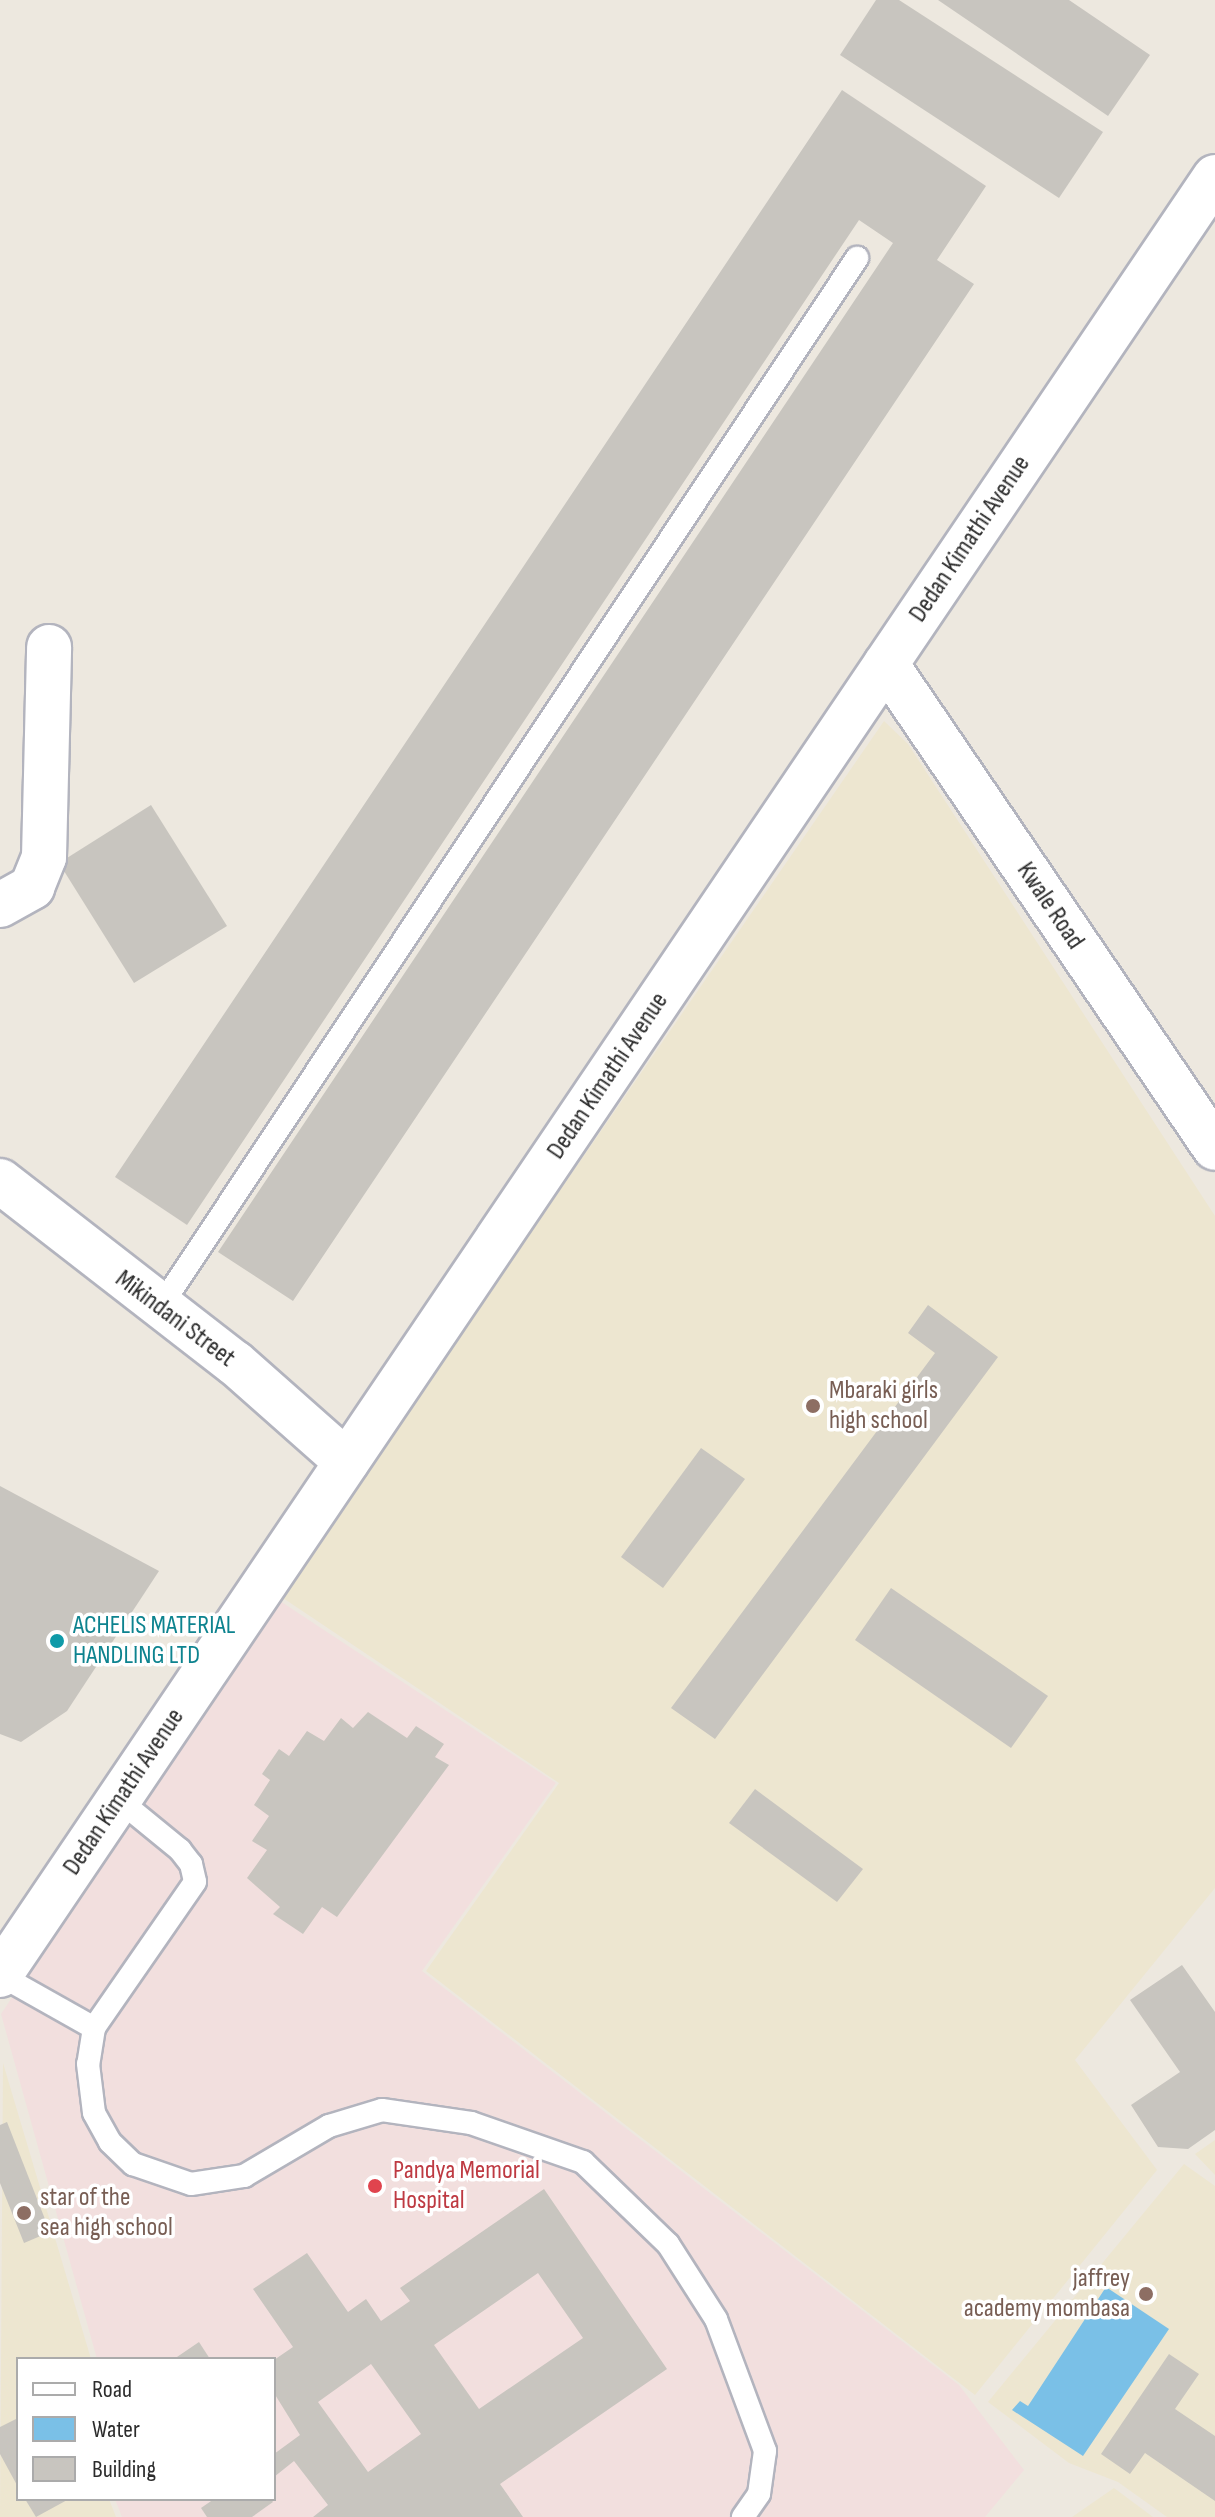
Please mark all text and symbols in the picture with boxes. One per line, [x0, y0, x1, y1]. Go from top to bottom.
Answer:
street label: Dedan Kimathi Avenue [903, 450, 1037, 628]
street label: Kwale Road [1010, 856, 1090, 956]
street label: Dedan Kimathi Avenue [541, 987, 675, 1165]
street label: Mikindani Street [109, 1264, 241, 1374]
place label: Mbaraki girls high school [829, 1375, 938, 1436]
marker: Mbaraki girls high school [804, 1397, 822, 1415]
place label: ACHELIS MATERIAL HANDLING LTD [73, 1610, 235, 1672]
marker: ACHELIS MATERIAL HANDLING LTD [48, 1632, 66, 1650]
street label: Dedan Kimathi Avenue [57, 1703, 191, 1881]
place label: Pandya Memorial Hospital [393, 2155, 540, 2216]
marker: Pandya Memorial Hospital [364, 2175, 386, 2197]
place label: star of the sea high school [40, 2182, 173, 2244]
marker: star of the sea high school [15, 2204, 33, 2222]
place label: jaffrey academy mombasa [964, 2263, 1130, 2324]
marker: jaffrey academy mombasa [1137, 2285, 1155, 2303]
legend [16, 2357, 276, 2501]
text: Road [92, 2375, 132, 2404]
text: Water [92, 2415, 140, 2444]
text: Building [92, 2455, 156, 2484]

